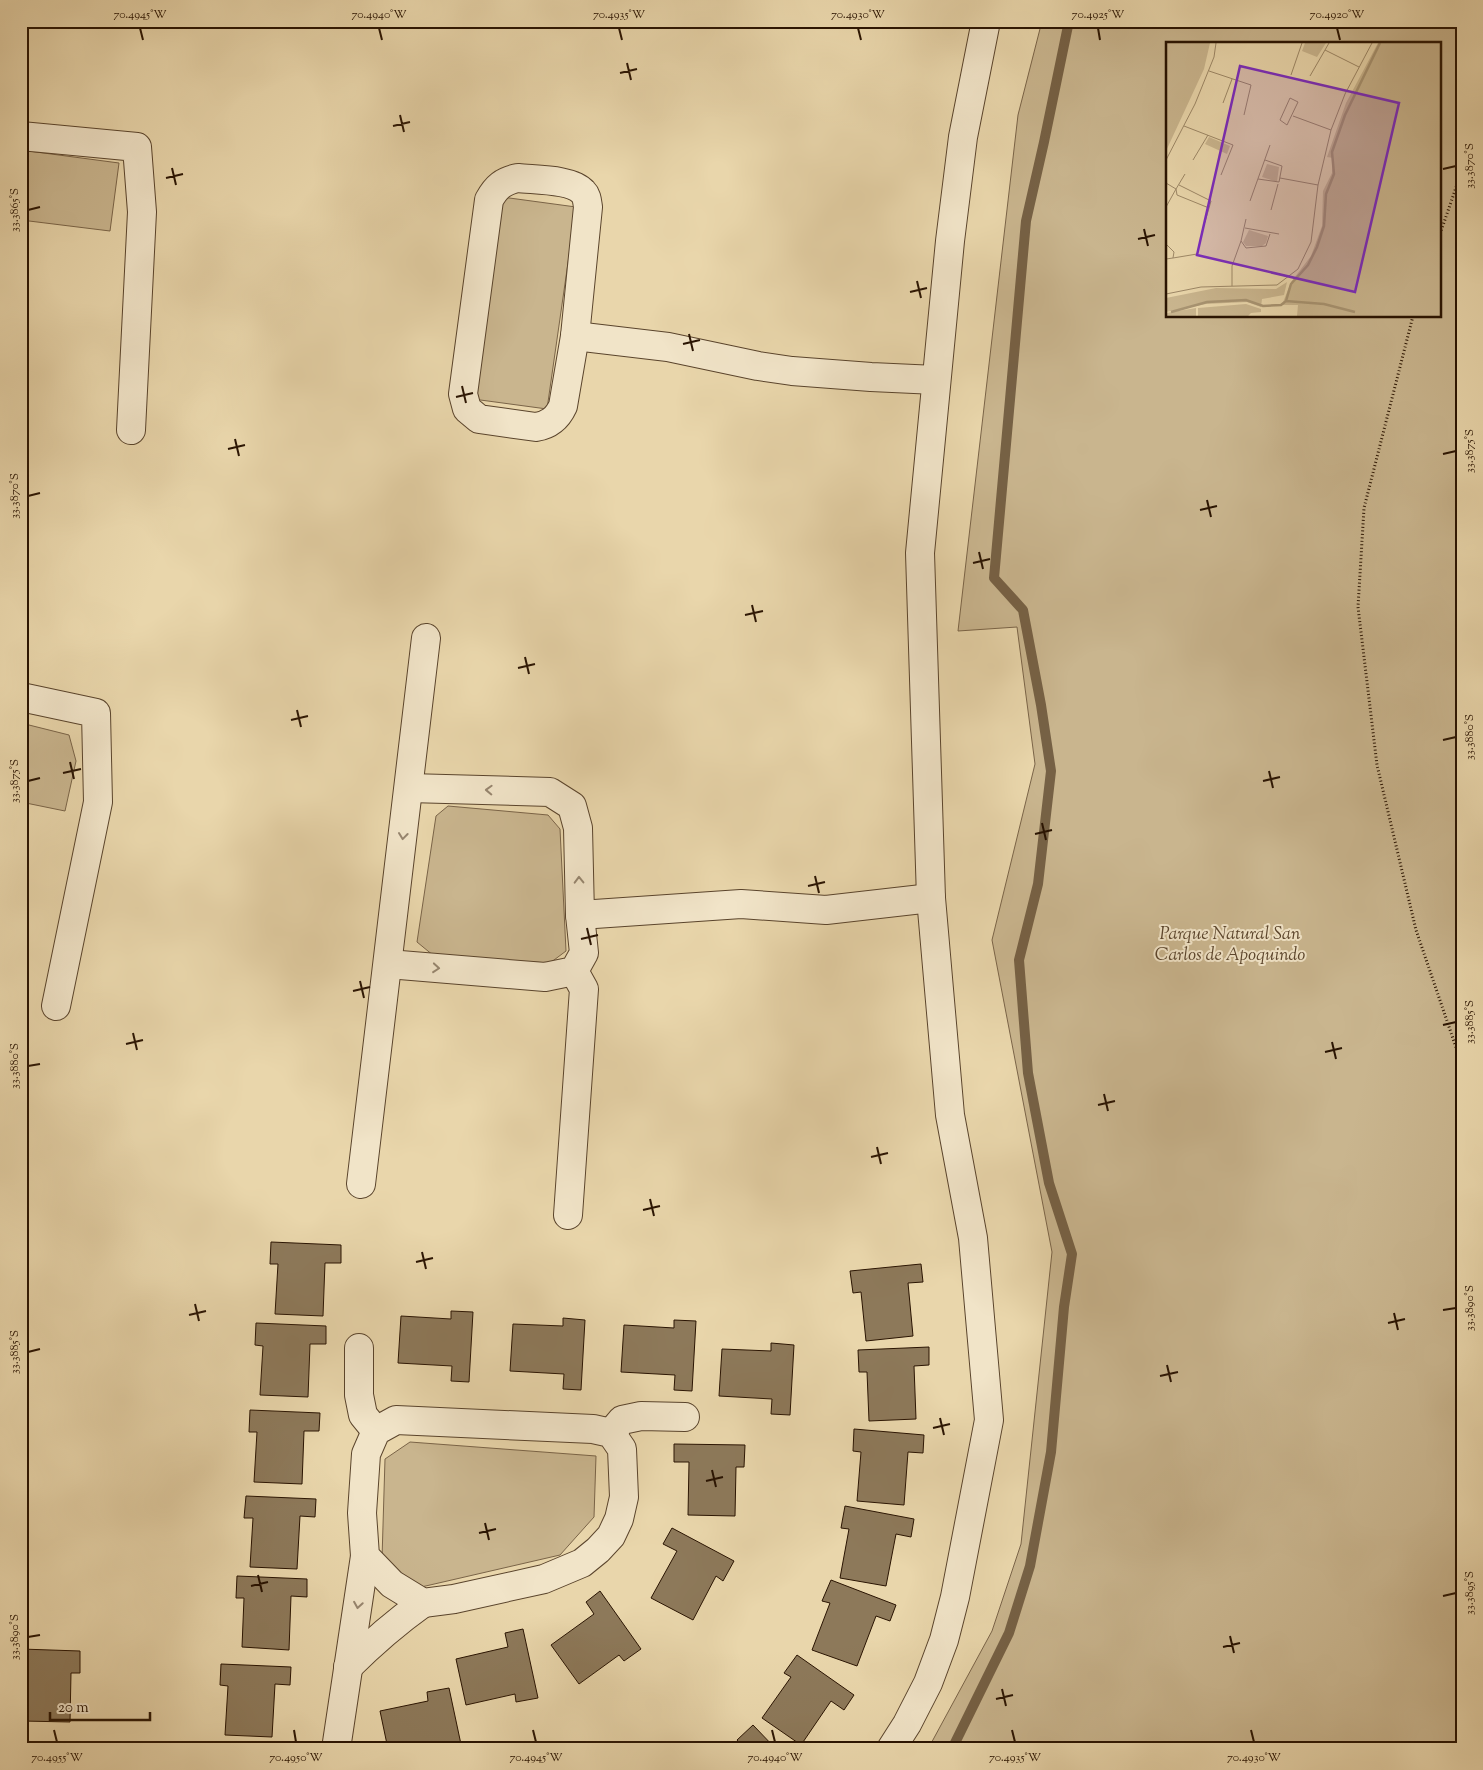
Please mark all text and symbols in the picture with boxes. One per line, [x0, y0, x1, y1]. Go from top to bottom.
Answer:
text: 70.4945°W [113, 6, 167, 24]
text: 70.4940°W [351, 6, 407, 24]
text: 70.4935°W [593, 6, 646, 24]
text: 70.4930°W [831, 6, 886, 24]
text: 70.4925°W [1072, 6, 1125, 24]
text: 70.4920°W [1310, 6, 1365, 24]
inset map [1166, 42, 1440, 318]
text: 33.3870°S [1461, 143, 1479, 189]
text: 33.3865°S [6, 188, 24, 232]
text: 33.3875°S [1461, 429, 1479, 473]
text: 33.3870°S [6, 473, 24, 519]
text: 33.3880°S [1461, 714, 1479, 760]
text: 33.3875°S [6, 759, 24, 803]
one-way arrow [484, 785, 492, 796]
one-way arrow [398, 832, 409, 840]
one-way arrow [574, 876, 584, 884]
park label: Parque Natural San Carlos de Apoquindo [1155, 922, 1305, 969]
one-way arrow [433, 962, 441, 973]
text: 33.3885°S [1461, 1000, 1479, 1044]
text: 33.3880°S [6, 1043, 24, 1089]
text: 33.3890°S [1461, 1285, 1479, 1331]
text: 33.3885°S [6, 1330, 24, 1374]
text: 33.3895°S [1461, 1571, 1479, 1615]
one-way arrow [353, 1601, 364, 1609]
text: 33.3890°S [6, 1614, 24, 1660]
scale bar [50, 1690, 150, 1722]
text: 20 m [58, 1698, 89, 1719]
text: 70.4955°W [31, 1749, 83, 1767]
text: 70.4950°W [269, 1749, 323, 1767]
text: 70.4945°W [509, 1749, 563, 1767]
text: 70.4940°W [747, 1749, 803, 1767]
text: 70.4935°W [989, 1749, 1042, 1767]
text: 70.4930°W [1227, 1749, 1282, 1767]

